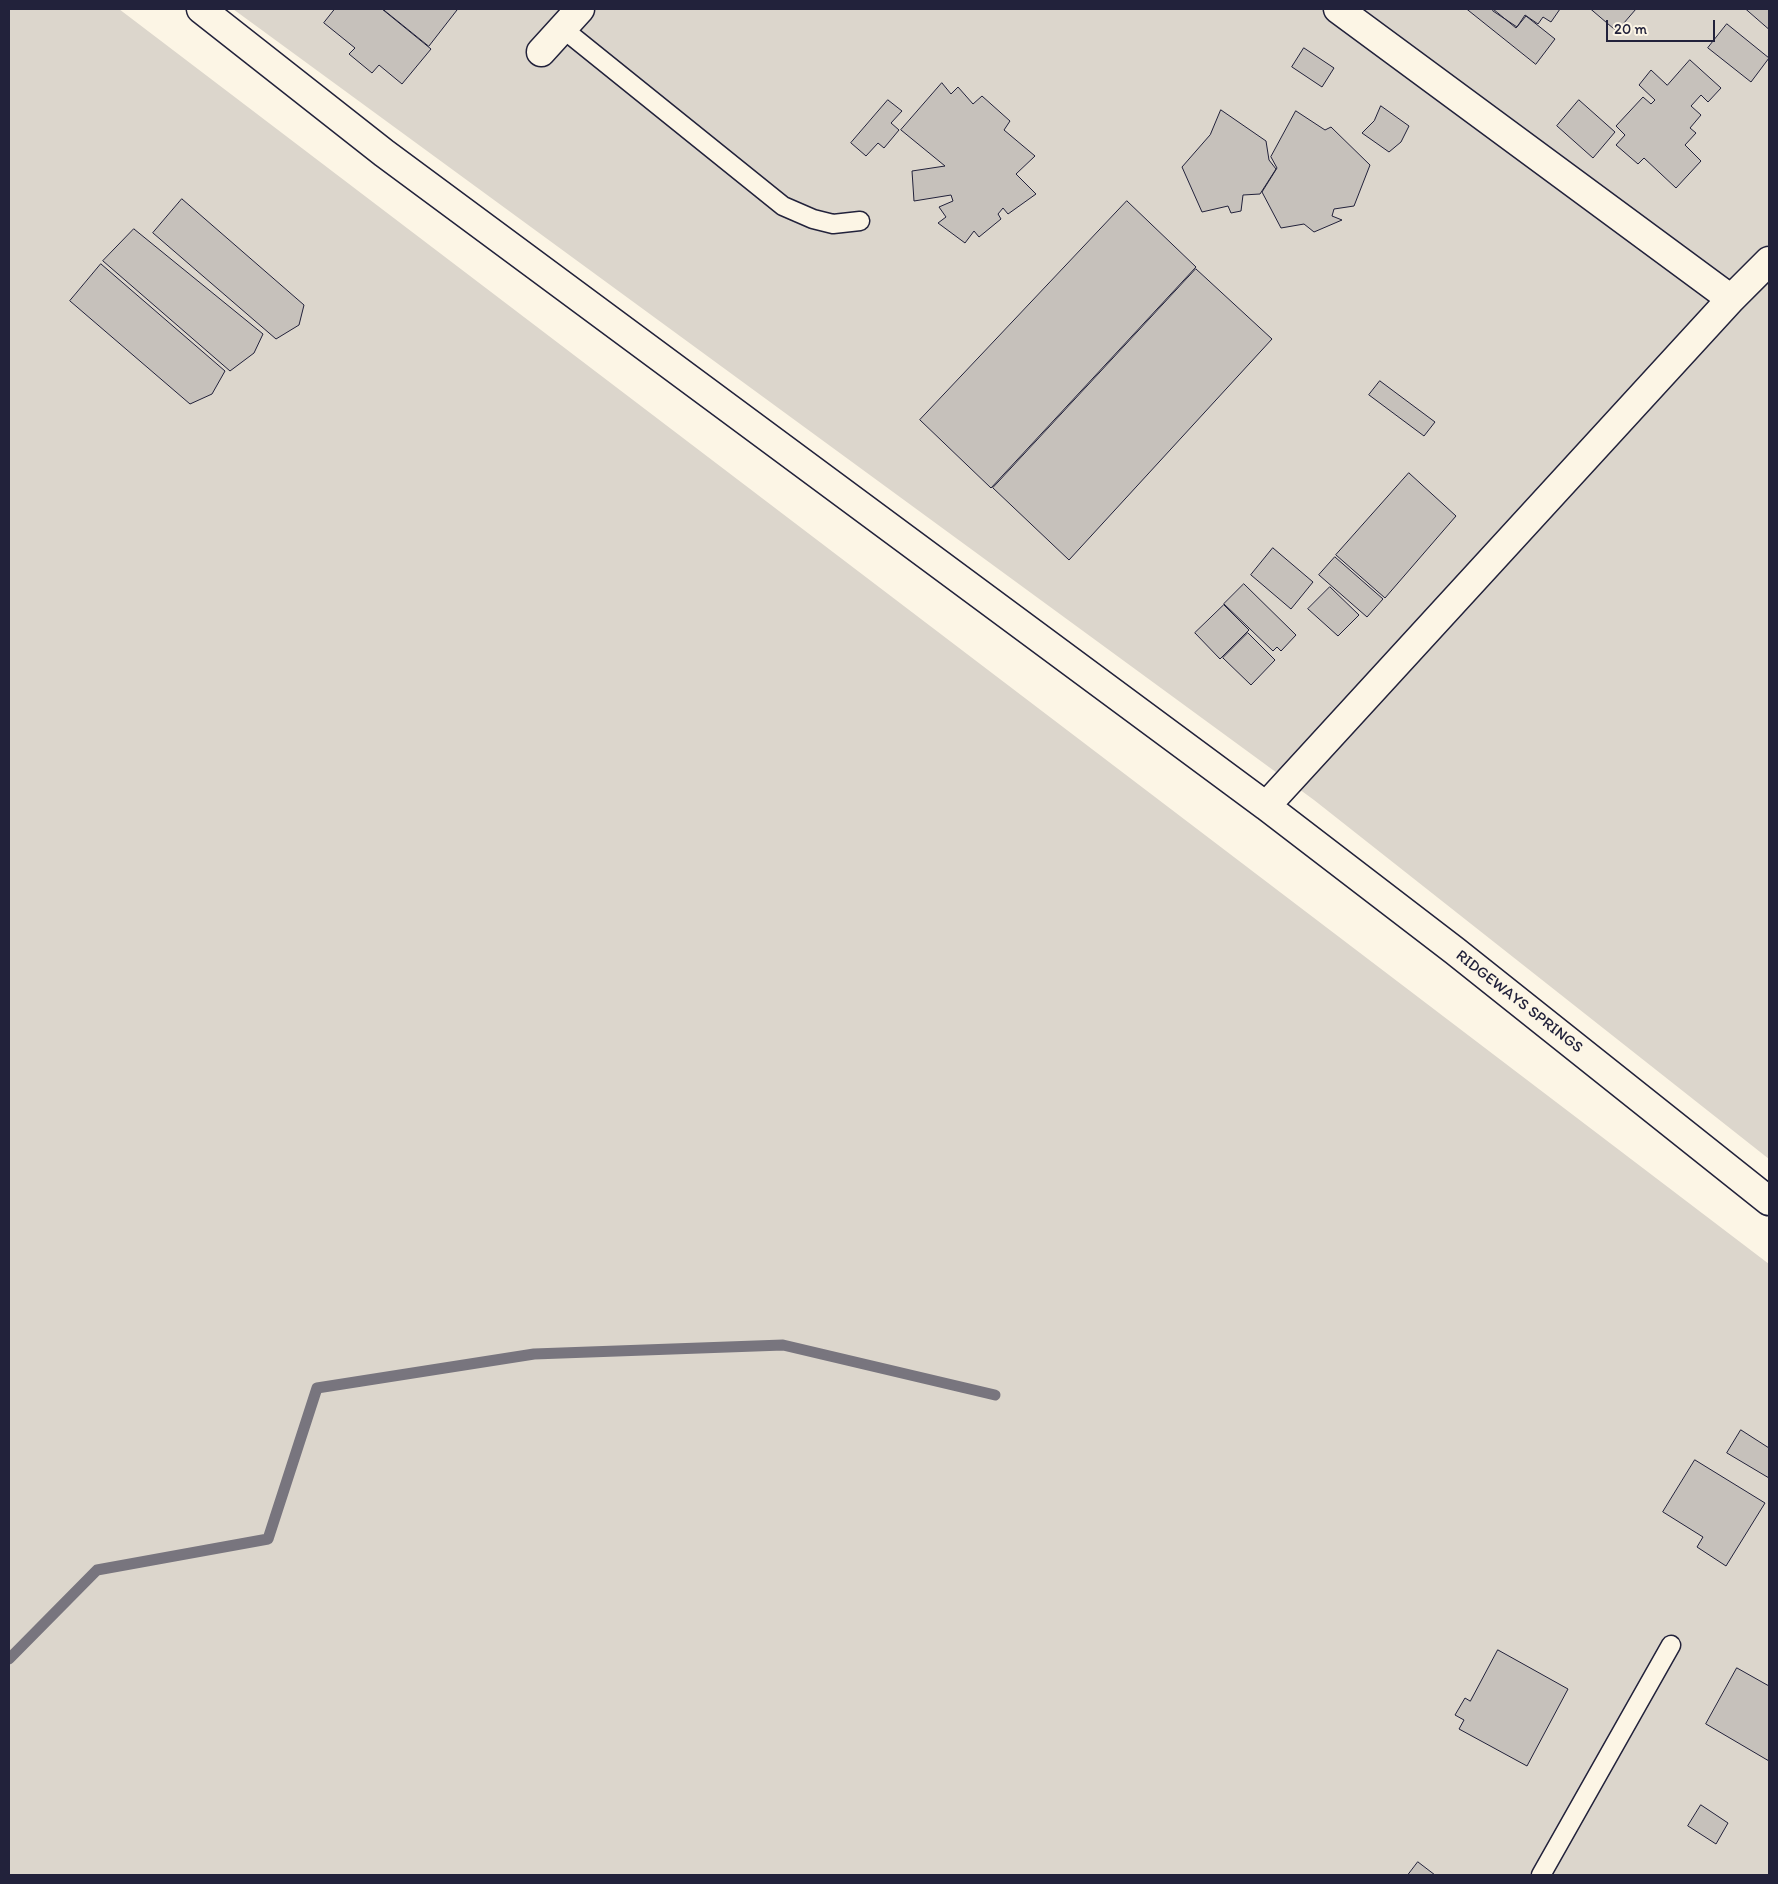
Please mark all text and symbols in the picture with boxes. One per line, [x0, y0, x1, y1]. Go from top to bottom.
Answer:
scale bar [1608, 10, 1717, 42]
text: 20 m [1614, 20, 1647, 38]
street label: RIDGEWAYS SPRINGS [1452, 946, 1586, 1058]

